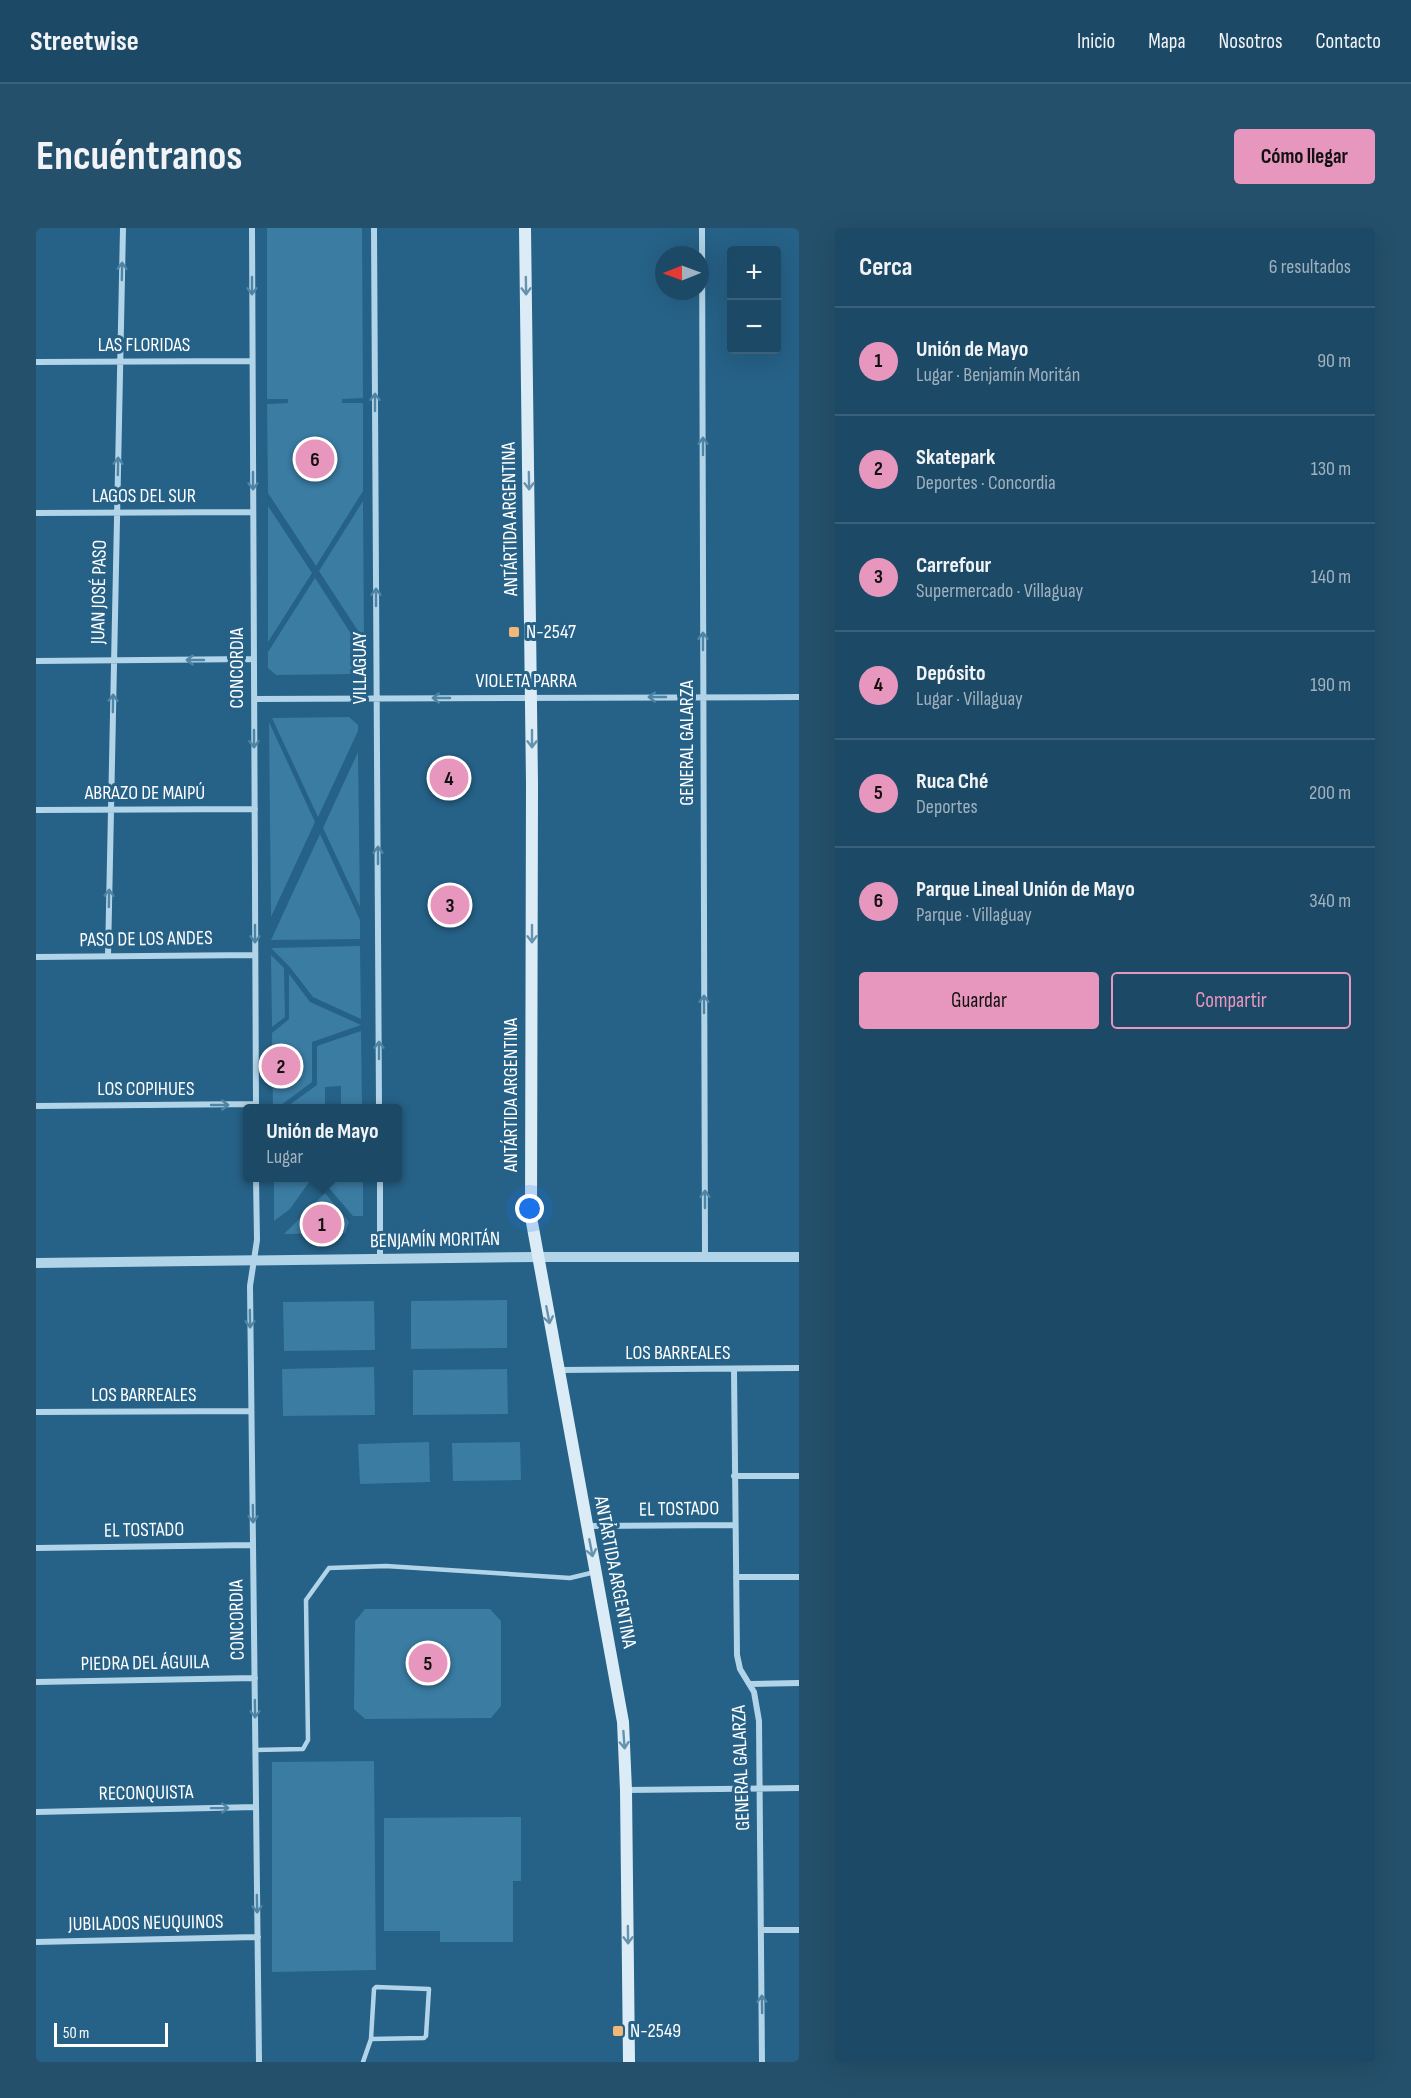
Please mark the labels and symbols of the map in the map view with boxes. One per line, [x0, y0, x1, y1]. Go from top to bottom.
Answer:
north arrow [655, 246, 709, 300]
one-way arrow [116, 261, 128, 281]
one-way arrow [246, 276, 258, 296]
one-way arrow [520, 276, 532, 296]
street label: LAS FLORIDAS [98, 333, 190, 357]
one-way arrow [369, 393, 381, 413]
pin: 6 [296, 436, 334, 482]
one-way arrow [697, 436, 709, 456]
street label: ANTÁRTIDA ARGENTINA [497, 441, 523, 597]
one-way arrow [112, 456, 124, 476]
one-way arrow [247, 471, 259, 491]
one-way arrow [523, 471, 535, 491]
street label: LAGOS DEL SUR [92, 484, 196, 508]
street label: JUAN JOSÉ PASO [86, 540, 112, 645]
one-way arrow [370, 588, 382, 608]
place label: N-2547 [526, 620, 576, 644]
marker: N-2547 [507, 625, 521, 639]
street label: CONCORDIA [225, 627, 249, 708]
street label: VILLAGUAY [348, 631, 372, 704]
one-way arrow [697, 631, 709, 651]
one-way arrow [186, 654, 206, 666]
street label: VIOLETA PARRA [476, 669, 577, 693]
street label: GENERAL GALARZA [675, 680, 699, 806]
one-way arrow [647, 691, 667, 703]
one-way arrow [431, 692, 451, 704]
one-way arrow [107, 693, 119, 713]
one-way arrow [248, 729, 260, 749]
one-way arrow [526, 729, 538, 749]
pin: 4 [430, 756, 468, 800]
street label: ABRAZO DE MAIPÚ [84, 781, 205, 805]
one-way arrow [372, 846, 384, 866]
pin: 3 [430, 882, 470, 928]
one-way arrow [103, 888, 115, 908]
one-way arrow [249, 924, 261, 944]
one-way arrow [526, 924, 538, 944]
street label: PASO DE LOS ANDES [79, 926, 213, 952]
one-way arrow [698, 994, 710, 1014]
street label: ANTÁRTIDA ARGENTINA [499, 1018, 523, 1173]
one-way arrow [373, 1041, 385, 1061]
pin: 2 [262, 1044, 300, 1088]
street label: LOS COPIHUES [97, 1077, 195, 1101]
one-way arrow [210, 1099, 230, 1111]
one-way arrow [699, 1189, 711, 1209]
your location [515, 1194, 544, 1223]
pin: 1 [302, 1202, 342, 1246]
street label: BENJAMÍN MORITÁN [370, 1227, 500, 1253]
one-way arrow [543, 1305, 554, 1324]
one-way arrow [245, 1308, 256, 1328]
street label: LOS BARREALES [625, 1341, 731, 1365]
street label: LOS BARREALES [91, 1383, 197, 1407]
street label: ANTÁRTIDA ARGENTINA [588, 1493, 642, 1650]
street label: EL TOSTADO [639, 1496, 719, 1522]
one-way arrow [247, 1503, 259, 1523]
street label: EL TOSTADO [104, 1517, 184, 1543]
one-way arrow [586, 1538, 597, 1557]
street label: CONCORDIA [224, 1579, 250, 1661]
pin: 5 [408, 1640, 448, 1686]
street label: PIEDRA DEL ÁGUILA [81, 1650, 210, 1676]
one-way arrow [249, 1698, 261, 1718]
street label: GENERAL GALARZA [727, 1704, 755, 1831]
one-way arrow [619, 1730, 630, 1749]
street label: RECONQUISTA [98, 1780, 194, 1806]
one-way arrow [210, 1802, 230, 1814]
one-way arrow [251, 1893, 263, 1913]
street label: JUBILADOS NEUQUINOS [67, 1910, 224, 1936]
one-way arrow [622, 1924, 634, 1944]
one-way arrow [756, 1994, 767, 2014]
place label: N-2549 [630, 2019, 681, 2043]
scale bar [54, 2020, 168, 2048]
marker: N-2549 [611, 2024, 625, 2038]

